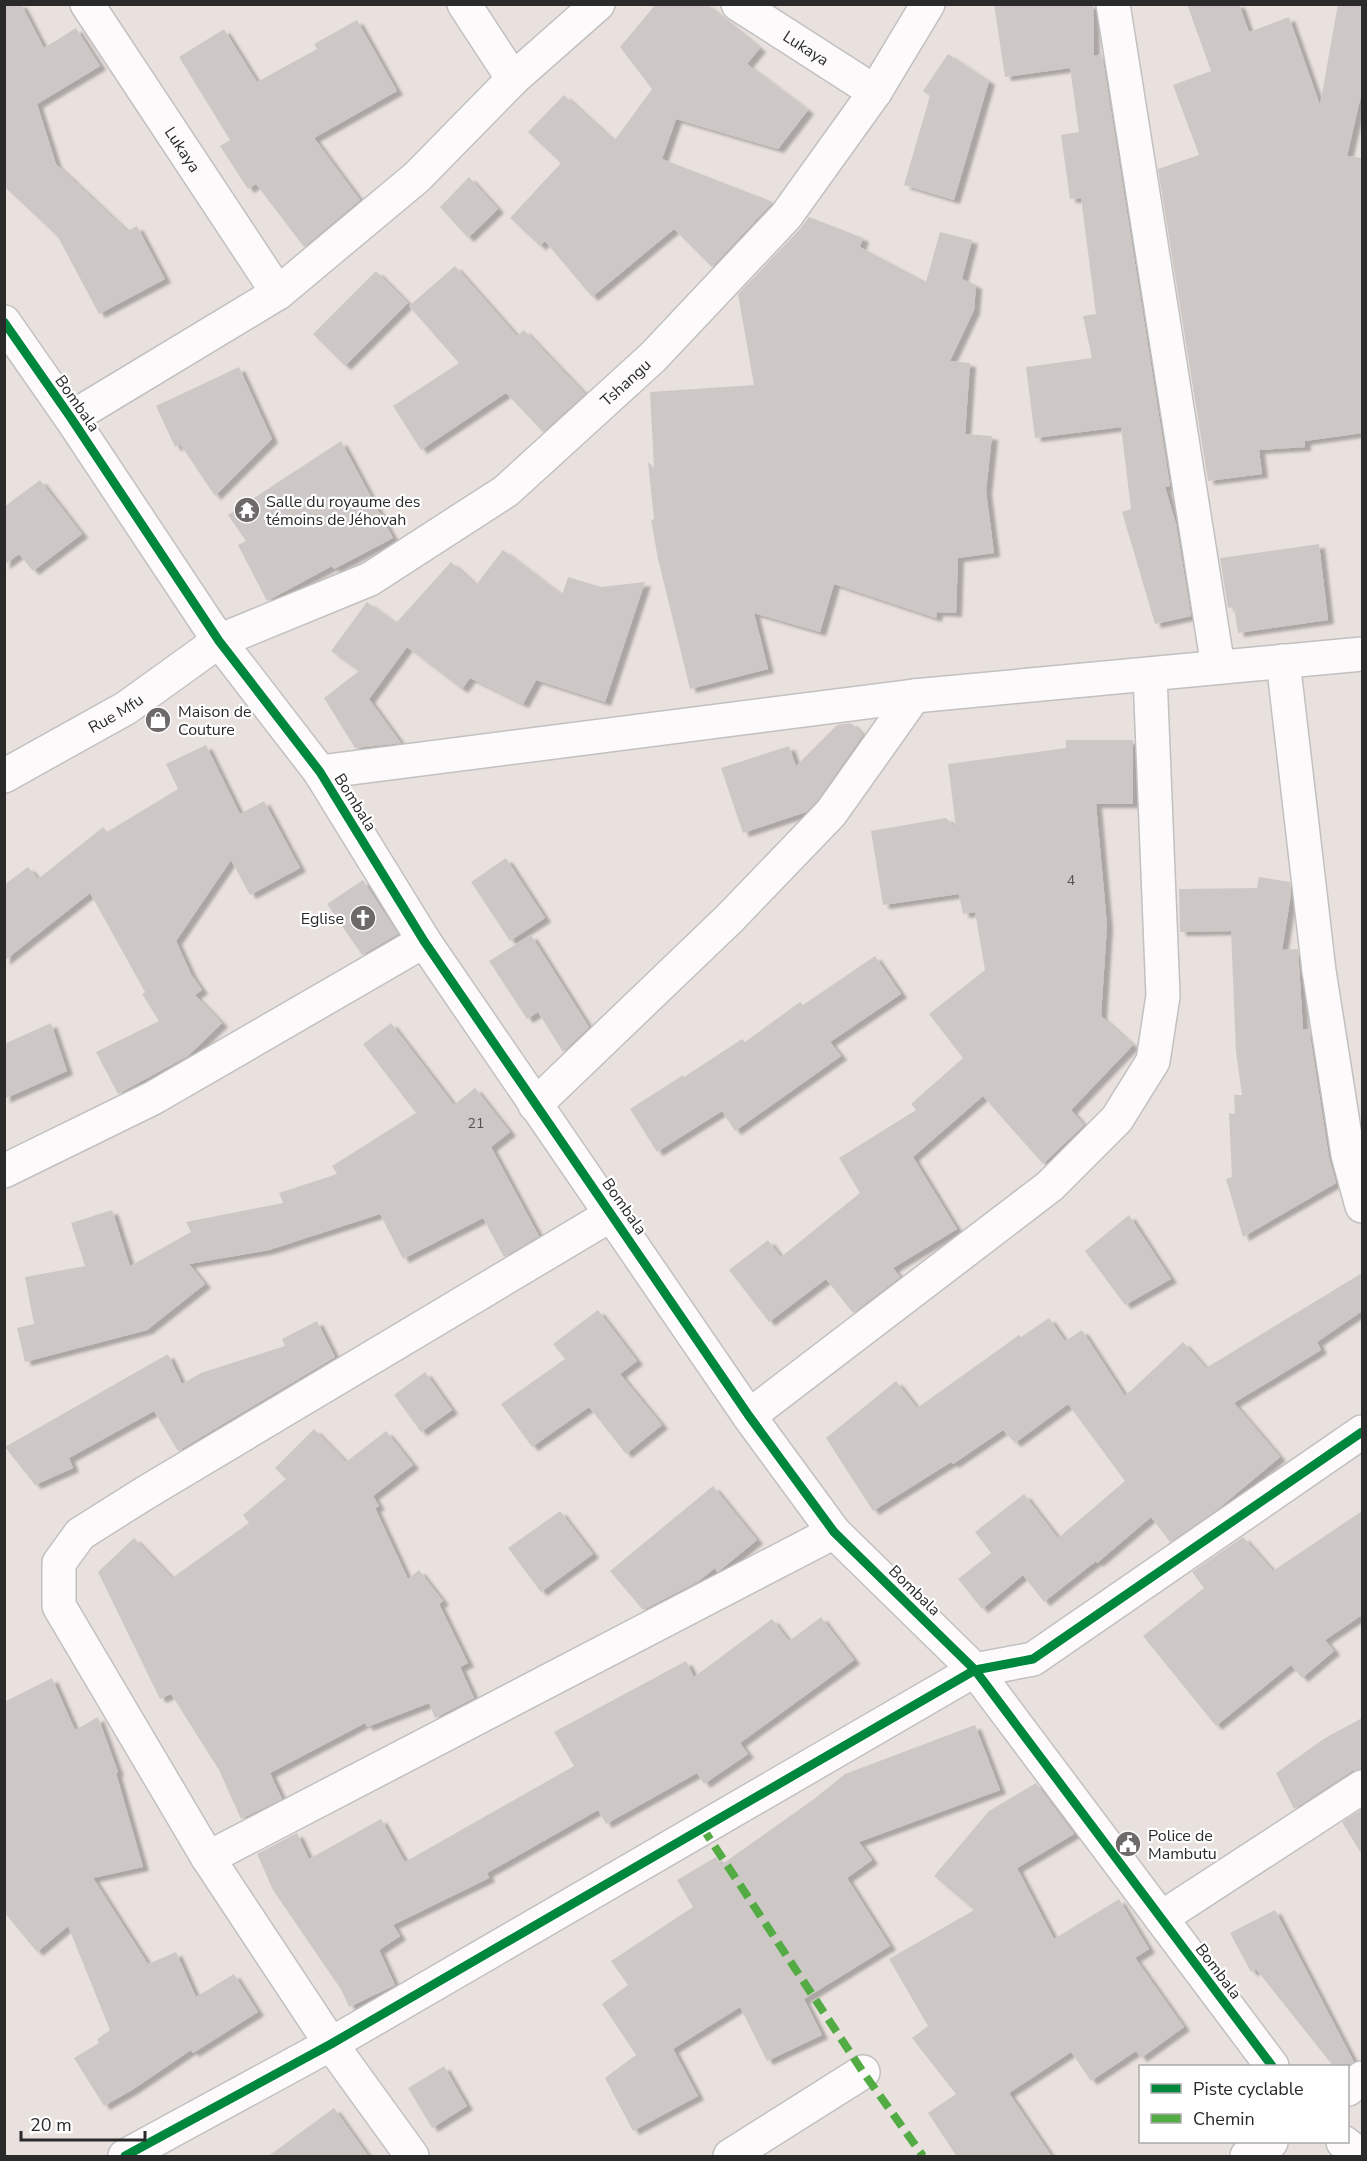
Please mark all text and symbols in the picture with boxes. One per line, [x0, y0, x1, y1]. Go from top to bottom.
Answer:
street label: Lukaya [778, 26, 833, 71]
street label: Lukaya [159, 123, 205, 177]
street label: Tshangu [596, 354, 656, 412]
street label: Bombala [50, 371, 105, 436]
place label: Salle du royaume des témoins de Jéhovah [266, 491, 421, 531]
temple icon: Salle du royaume des témoins de Jéhovah [232, 495, 262, 525]
street label: Rue Mfu [85, 689, 148, 739]
place label: Maison de Couture [178, 701, 252, 741]
shop icon: Maison de Couture [143, 705, 173, 735]
street label: Bombala [329, 769, 382, 836]
house number: 4 [1067, 871, 1075, 890]
church icon: Eglise [348, 903, 378, 933]
place label: Eglise [301, 908, 344, 930]
house number: 21 [468, 1114, 484, 1133]
street label: Bombala [597, 1174, 652, 1239]
street label: Bombala [883, 1560, 945, 1621]
place label: Police de Mambutu [1148, 1825, 1217, 1865]
public building icon: Police de Mambutu [1113, 1829, 1143, 1859]
street label: Bombala [1190, 1939, 1246, 2004]
legend [1139, 2065, 1349, 2143]
text: Piste cyclable [1193, 2077, 1304, 2101]
scale bar [21, 2104, 146, 2142]
text: Chemin [1193, 2107, 1255, 2131]
text: 20 m [30, 2113, 72, 2137]

